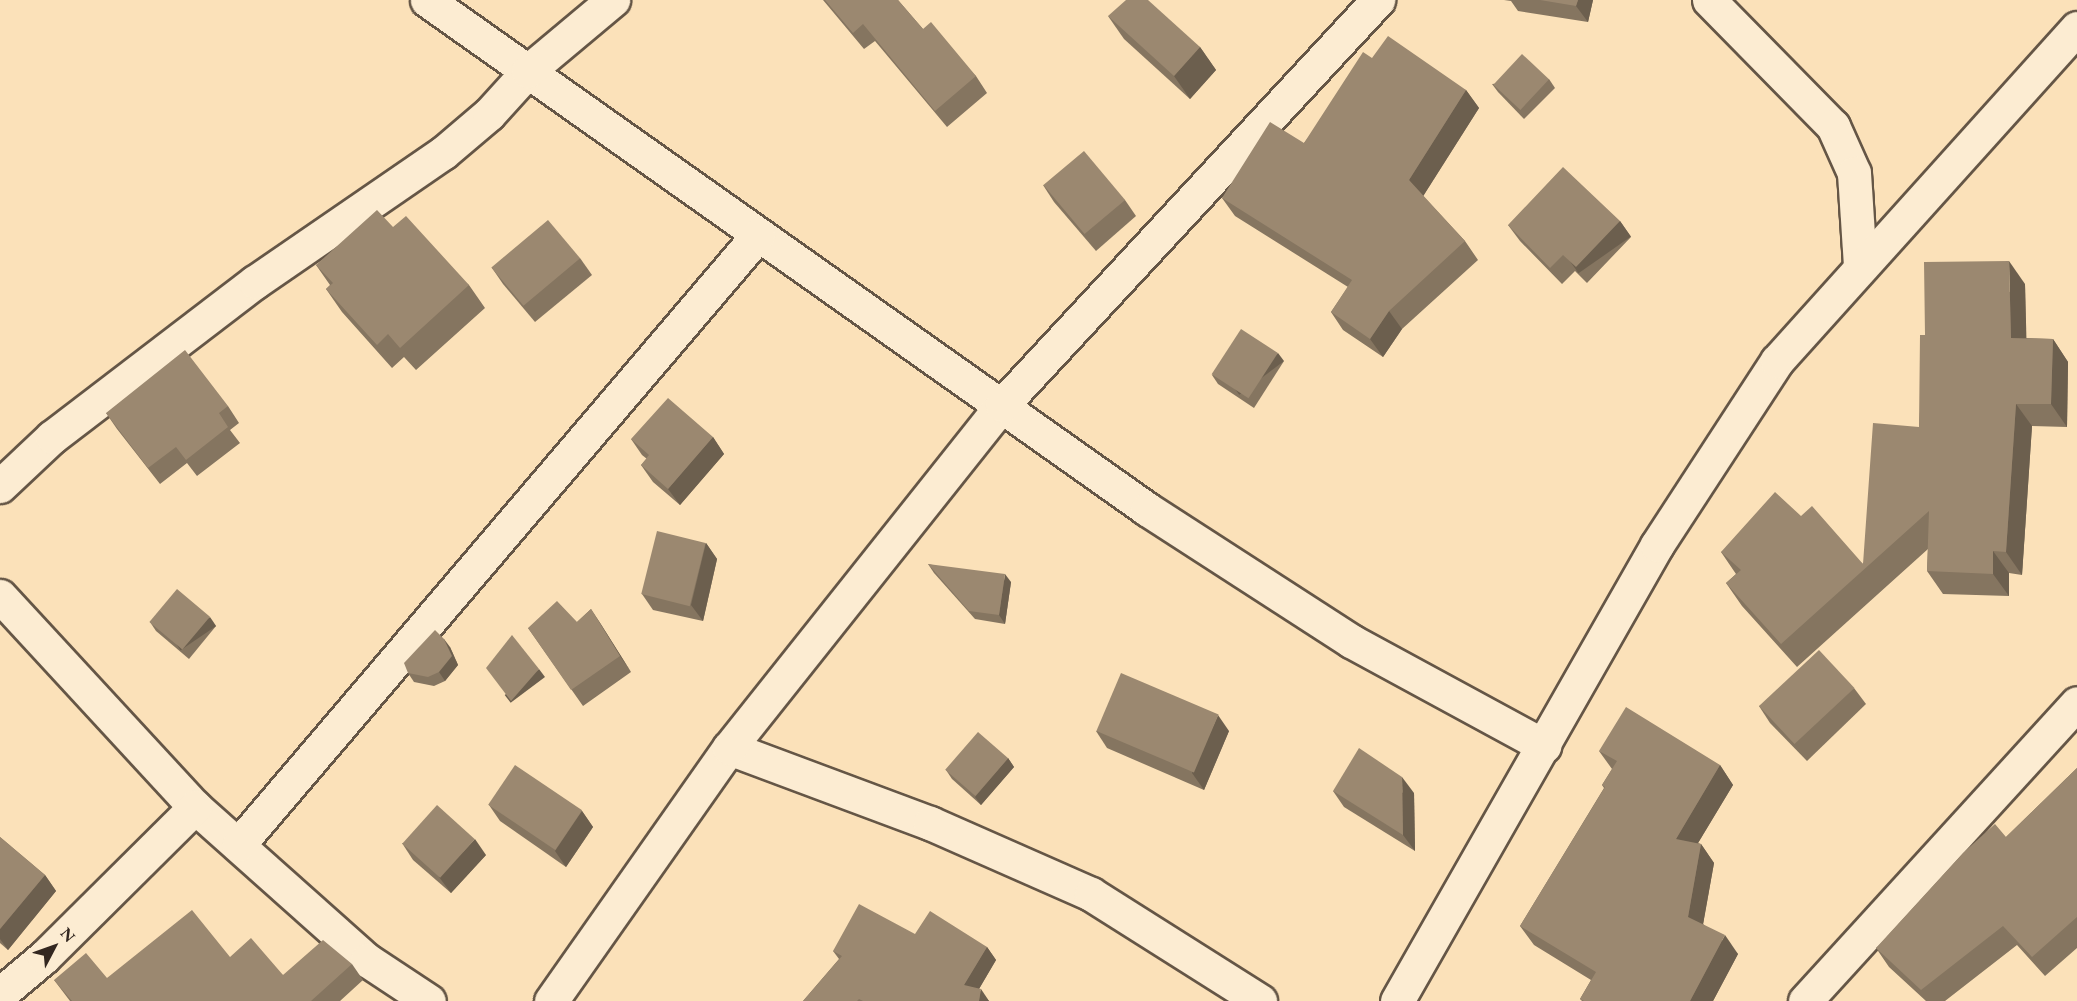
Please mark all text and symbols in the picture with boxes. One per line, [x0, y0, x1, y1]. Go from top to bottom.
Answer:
north arrow [24, 917, 84, 977]
text: N [56, 923, 80, 947]

